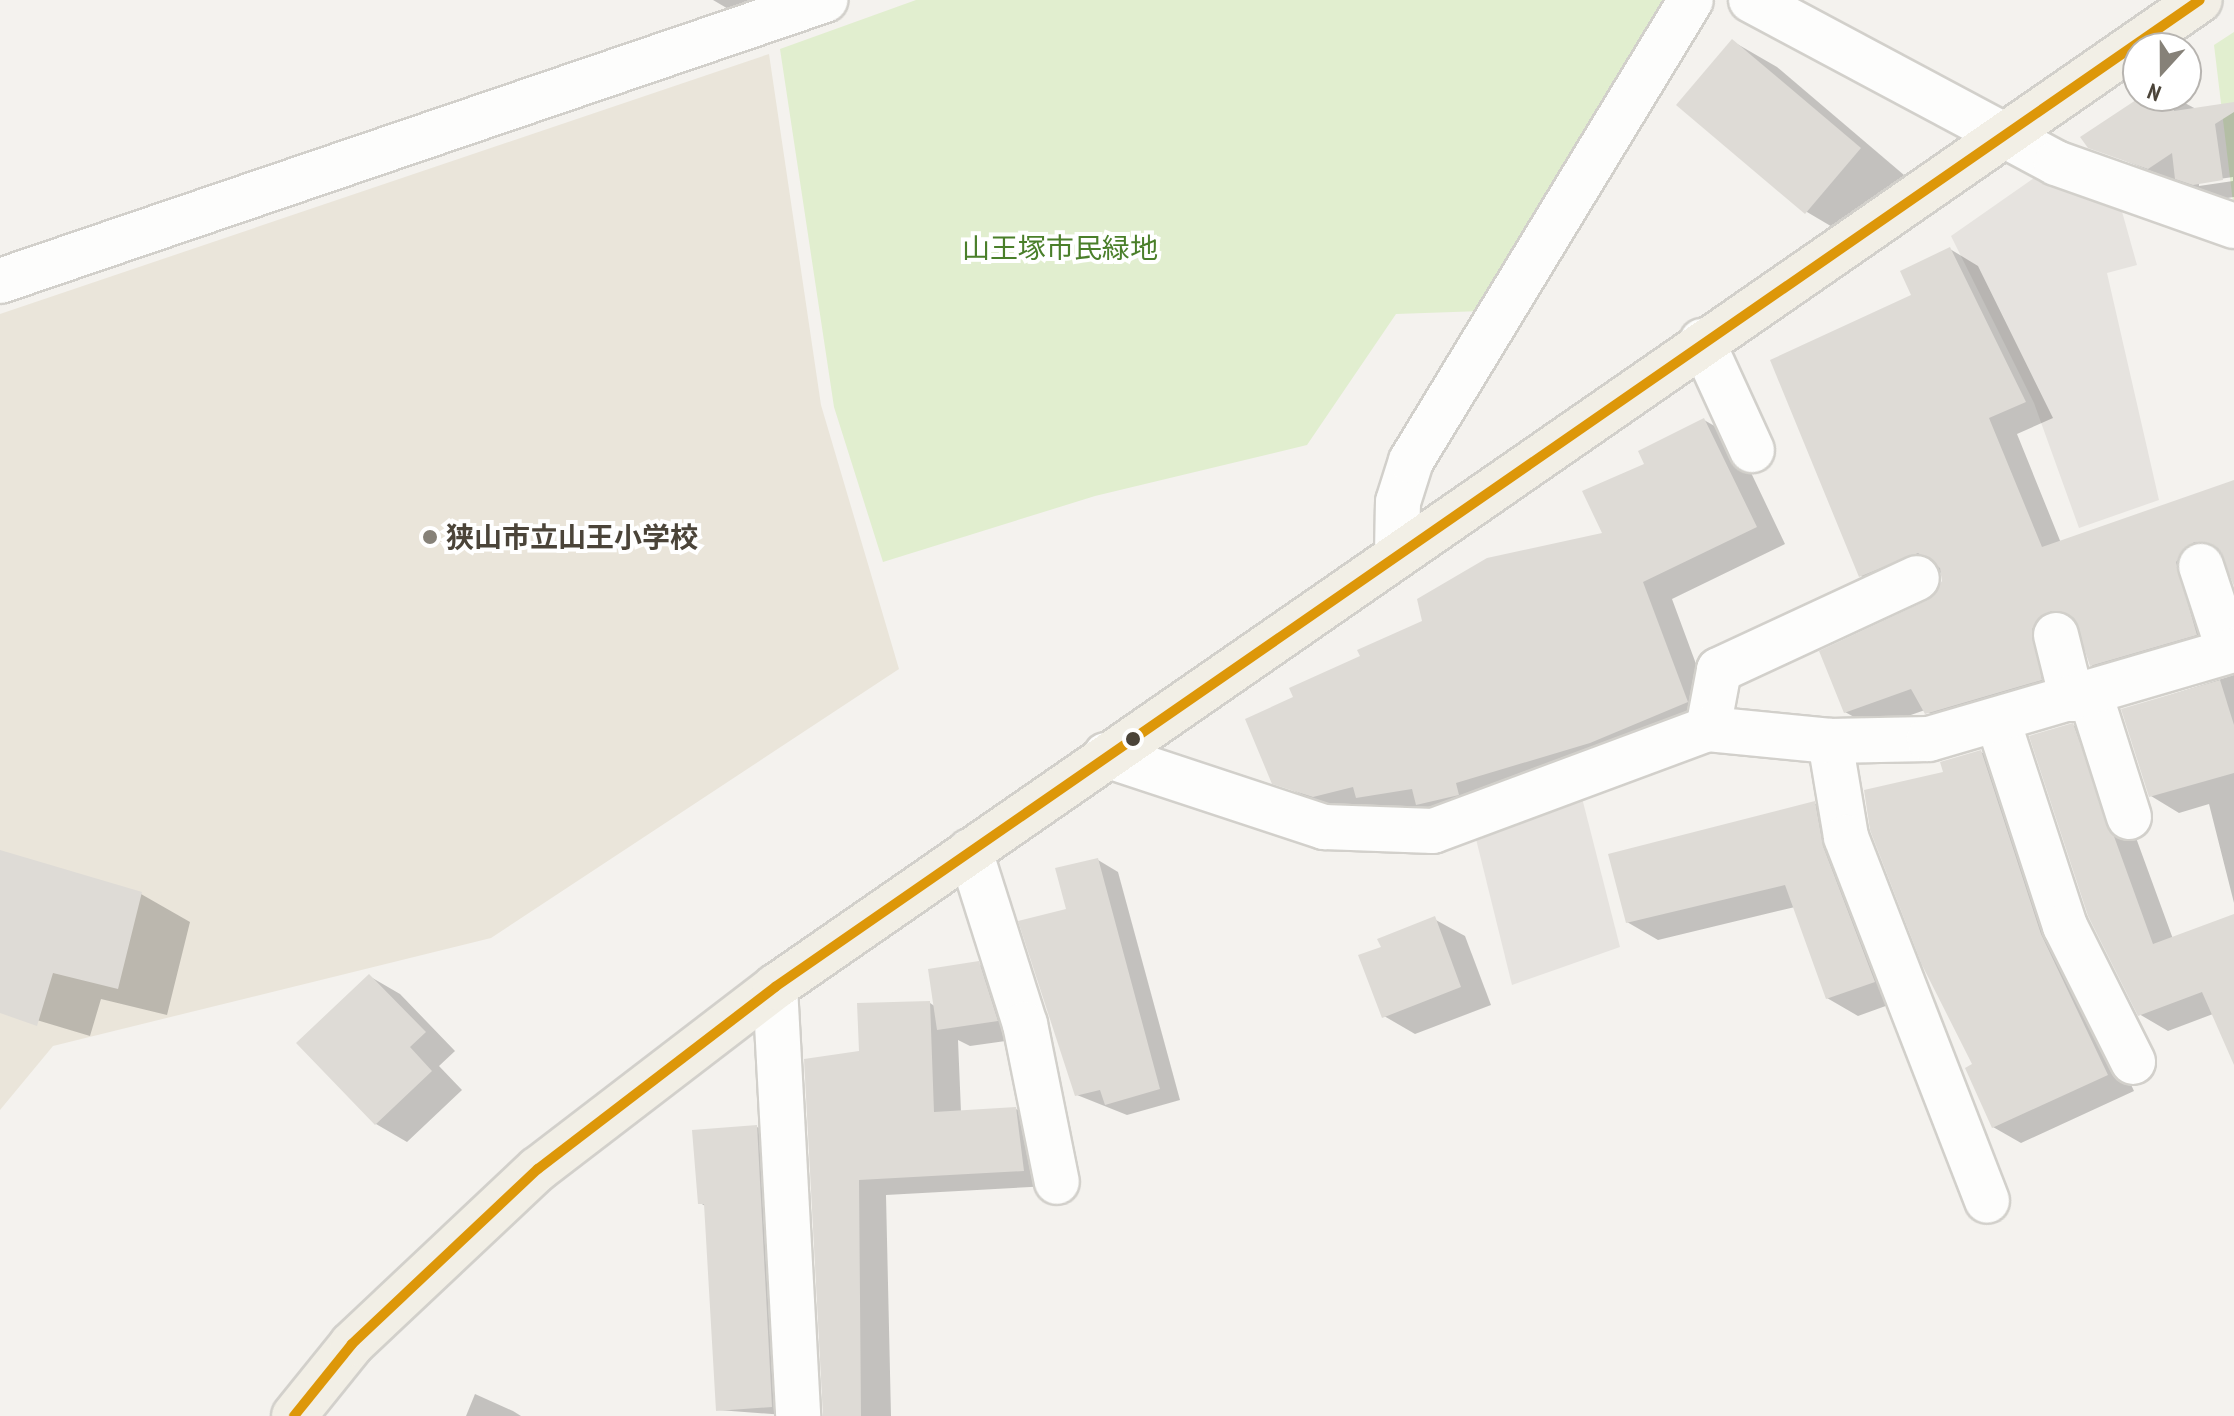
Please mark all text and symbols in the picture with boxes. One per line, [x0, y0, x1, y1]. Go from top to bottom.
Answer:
north arrow [2122, 32, 2202, 112]
text: N [2144, 77, 2165, 108]
park label: 山王塚市民緑地 [962, 231, 1158, 265]
place label: 狭山市立山王小学校 [446, 520, 698, 554]
marker: 狭山市立山王小学校 [421, 528, 439, 546]
unlabelled marker [1125, 731, 1141, 747]

